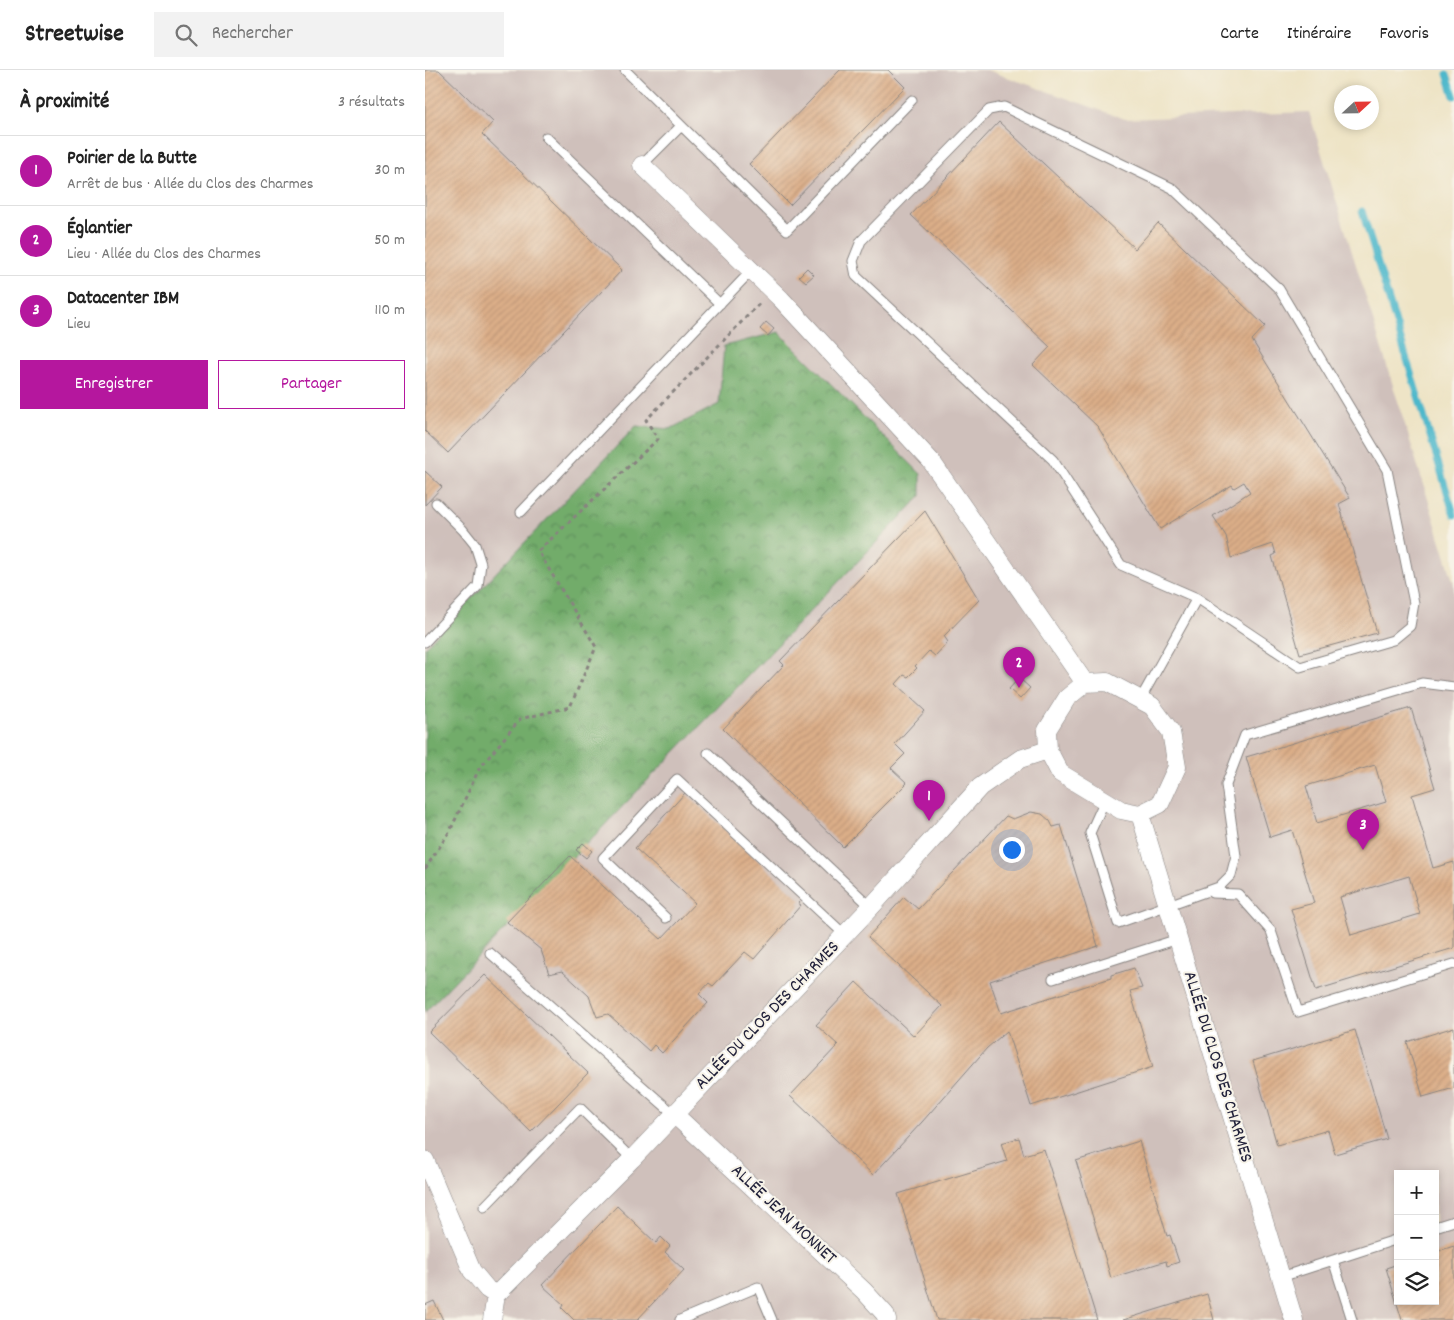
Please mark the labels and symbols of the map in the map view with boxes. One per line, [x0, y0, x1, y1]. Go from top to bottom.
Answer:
north arrow [1334, 85, 1379, 130]
pin: 2 [1003, 647, 1035, 688]
pin: 1 [913, 780, 945, 821]
pin: 3 [1347, 809, 1379, 850]
your location [999, 837, 1025, 863]
street label: ALLÉE DU CLOS DES CHARMES [690, 936, 846, 1096]
street label: ALLÉE DU CLOS DES CHARMES [1176, 968, 1258, 1166]
street label: ALLÉE JEAN MONNET [725, 1159, 841, 1271]

